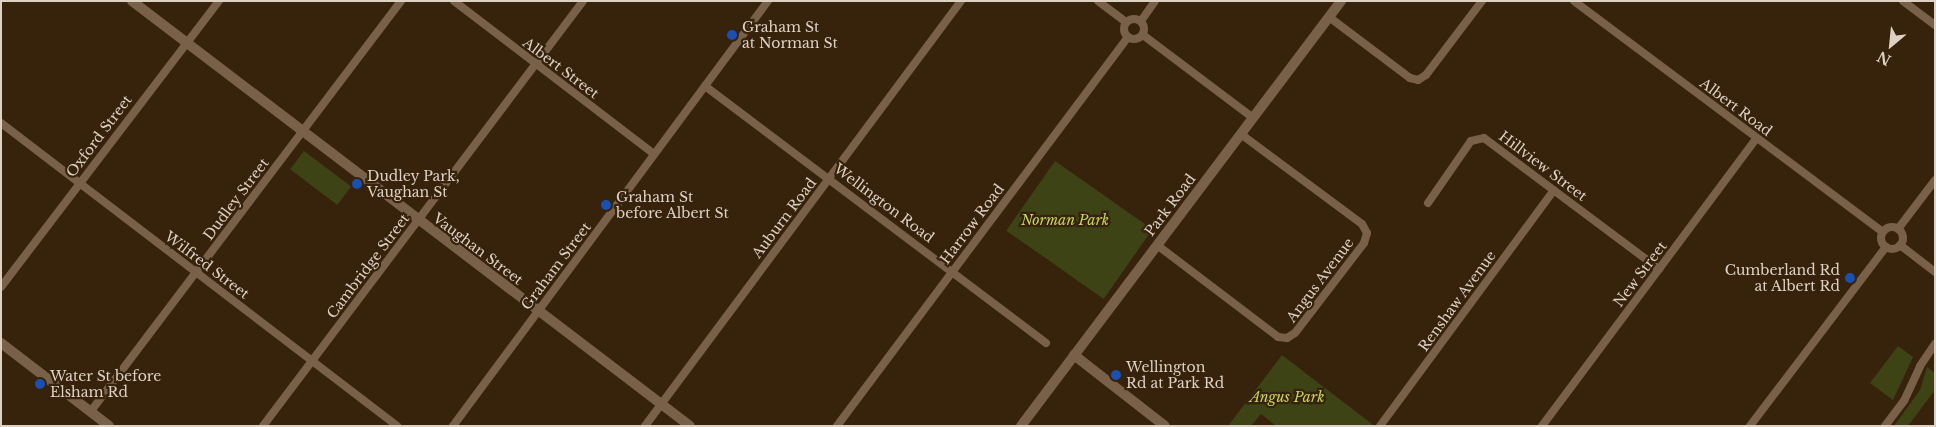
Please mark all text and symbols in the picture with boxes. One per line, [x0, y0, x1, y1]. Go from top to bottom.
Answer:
place label: Graham St at Norman St [742, 19, 838, 52]
north arrow [1866, 20, 1916, 70]
marker: Graham St at Norman St [726, 29, 738, 41]
street label: Albert Street [520, 34, 602, 102]
text: N [1874, 47, 1894, 69]
street label: Albert Road [1697, 74, 1775, 140]
street label: Oxford Street [63, 92, 135, 180]
street label: Hillview Street [1496, 127, 1590, 205]
street label: Dudley Street [200, 155, 272, 243]
street label: Wellington Road [831, 160, 937, 246]
place label: Dudley Park, Vaughan St [367, 168, 460, 200]
street label: Park Road [1141, 170, 1199, 240]
street label: Auburn Road [748, 175, 820, 261]
marker: Dudley Park, Vaughan St [351, 178, 363, 190]
street label: Harrow Road [936, 181, 1008, 267]
place label: Graham St before Albert St [616, 189, 729, 222]
marker: Graham St before Albert St [600, 199, 612, 211]
street label: Cambridge Street [323, 210, 413, 322]
street label: Vaughan Street [430, 210, 526, 288]
park label: Norman Park [1021, 212, 1109, 228]
street label: Graham Street [518, 219, 594, 313]
street label: Wilfred Street [161, 228, 253, 302]
street label: Angus Avenue [1283, 234, 1357, 326]
street label: New Street [1610, 238, 1670, 310]
street label: Renshaw Avenue [1415, 247, 1499, 355]
place label: Cumberland Rd at Albert Rd [1725, 262, 1840, 294]
marker: Cumberland Rd at Albert Rd [1844, 272, 1856, 284]
place label: Wellington Rd at Park Rd [1126, 359, 1224, 392]
place label: Water St before Elsham Rd [50, 368, 162, 401]
marker: Wellington Rd at Park Rd [1110, 369, 1122, 381]
marker: Water St before Elsham Rd [34, 378, 46, 390]
park label: Angus Park [1250, 389, 1324, 405]

